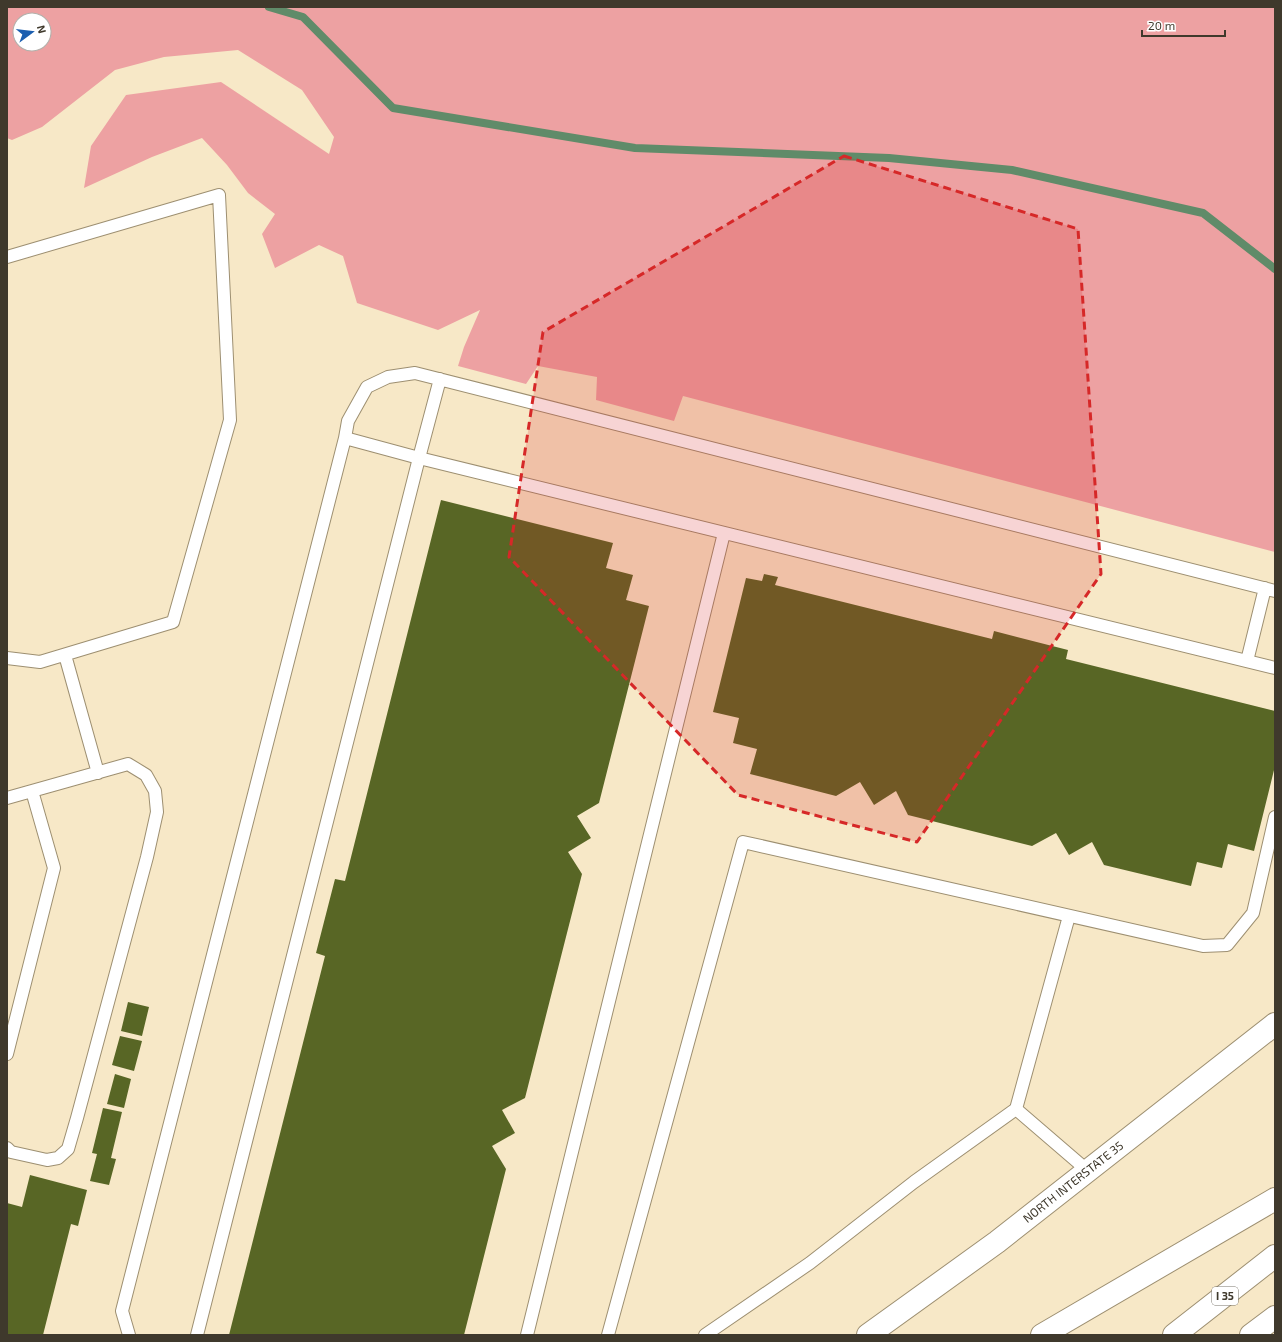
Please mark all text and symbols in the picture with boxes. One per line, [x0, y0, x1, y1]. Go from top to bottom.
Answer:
north arrow [12, 12, 52, 52]
scale bar [1142, 12, 1225, 38]
text: 20 m [1148, 18, 1175, 32]
text: N [35, 24, 49, 35]
street label: NORTH INTERSTATE 35 [1020, 1138, 1126, 1225]
road number: I 35 [1212, 1287, 1238, 1305]

